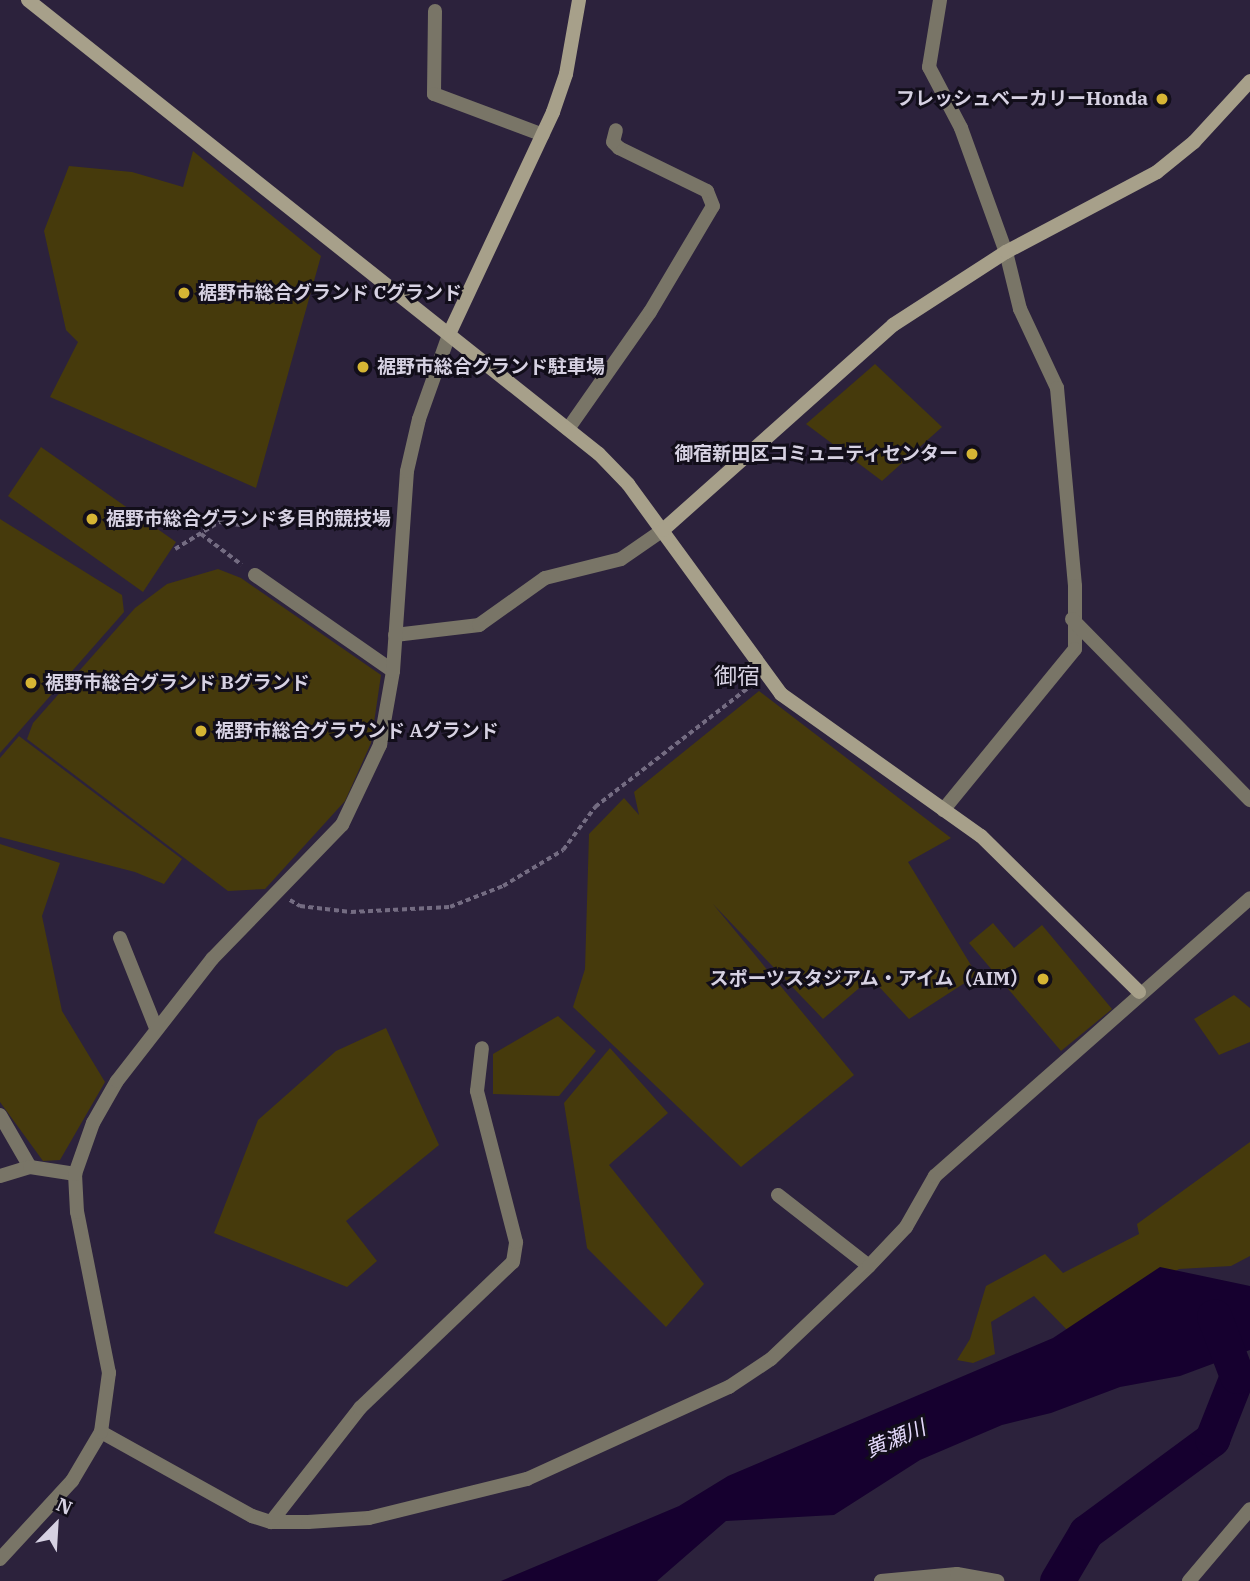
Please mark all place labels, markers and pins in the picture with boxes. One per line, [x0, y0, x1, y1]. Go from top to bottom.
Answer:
place label: フレッシュベーカリーHonda [896, 88, 1148, 110]
marker: フレッシュベーカリーHonda [1154, 91, 1170, 107]
place label: 裾野市総合グランド Cグランド [198, 282, 462, 304]
marker: 裾野市総合グランド Cグランド [176, 285, 192, 301]
place label: 裾野市総合グランド駐車場 [377, 356, 605, 378]
marker: 裾野市総合グランド駐車場 [355, 359, 371, 375]
place label: 御宿新田区コミュニティセンター [673, 443, 958, 465]
marker: 御宿新田区コミュニティセンター [964, 446, 980, 462]
place label: 裾野市総合グランド多目的競技場 [106, 508, 391, 530]
marker: 裾野市総合グランド多目的競技場 [84, 511, 100, 527]
place label: 裾野市総合グランド Bグランド [45, 672, 310, 694]
marker: 裾野市総合グランド Bグランド [23, 675, 39, 691]
place label: 裾野市総合グラウンド Aグランド [215, 720, 499, 742]
marker: 裾野市総合グラウンド Aグランド [193, 723, 209, 739]
place label: スポーツスタジアム・アイム（AIM） [706, 968, 1029, 990]
marker: スポーツスタジアム・アイム（AIM） [1035, 971, 1051, 987]

